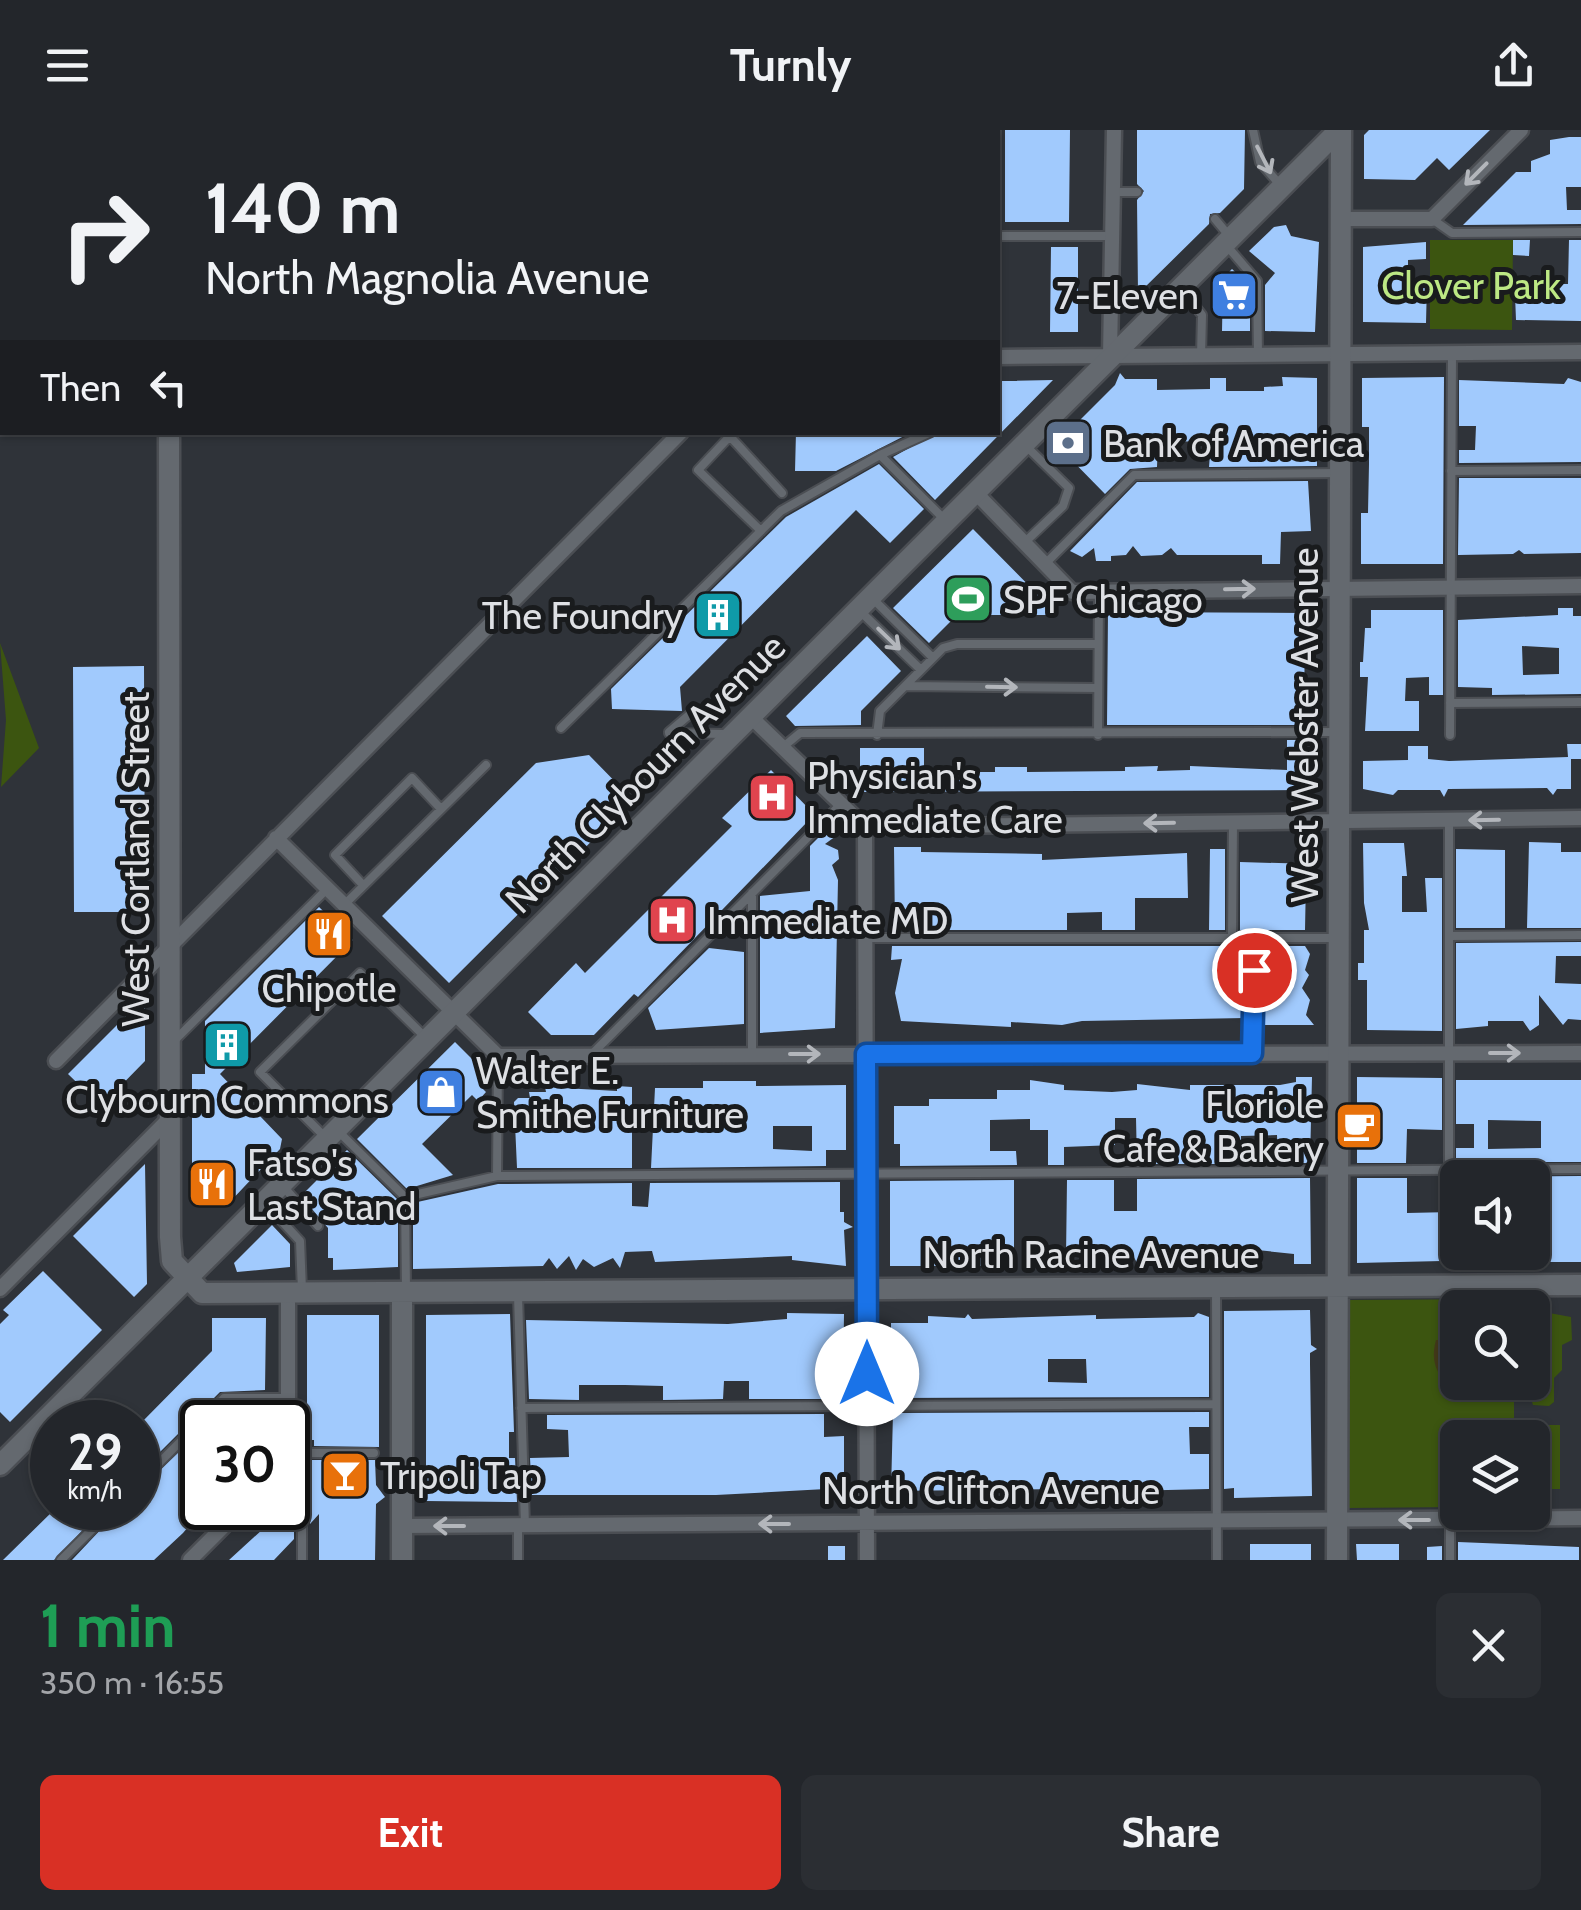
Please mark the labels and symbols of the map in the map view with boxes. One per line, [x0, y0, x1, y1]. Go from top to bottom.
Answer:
one-way arrow [1255, 144, 1274, 174]
one-way arrow [1465, 162, 1489, 186]
park label: Clover Park [1381, 262, 1561, 309]
supermarket icon: 7-Eleven [1208, 269, 1260, 321]
place label: 7-Eleven [1056, 272, 1199, 319]
bank icon: Bank of America [1042, 417, 1094, 469]
place label: Bank of America [1103, 420, 1364, 467]
street label: West Webster Avenue [1281, 548, 1328, 902]
sports icon: SPF Chicago [942, 573, 994, 625]
place label: SPF Chicago [1003, 576, 1203, 623]
one-way arrow [1222, 580, 1255, 598]
building icon: The Foundry [692, 589, 744, 641]
place label: The Foundry [482, 592, 683, 639]
street label: North Clybourn Avenue [495, 623, 795, 923]
one-way arrow [877, 627, 901, 651]
one-way arrow [986, 678, 1018, 696]
street label: West Cortland Street [112, 691, 159, 1027]
place label: Physician's Immediate Care [807, 752, 1063, 843]
hospital icon: Physician's Immediate Care [746, 771, 798, 823]
one-way arrow [1468, 810, 1500, 829]
one-way arrow [1143, 814, 1175, 833]
hospital icon: Immediate MD [646, 894, 698, 946]
place label: Immediate MD [707, 897, 948, 944]
restaurant icon: Chipotle [303, 908, 355, 960]
pin [1212, 928, 1297, 1013]
place label: Chipotle [262, 965, 396, 1012]
building icon: Clybourn Commons [201, 1019, 253, 1071]
one-way arrow [1488, 1044, 1520, 1062]
one-way arrow [789, 1045, 821, 1064]
place label: Walter E. Smithe Furniture [476, 1047, 744, 1138]
shop icon: Walter E. Smithe Furniture [415, 1066, 467, 1118]
place label: Clybourn Commons [65, 1076, 389, 1123]
place label: Floriole Cafe & Bakery [1103, 1081, 1324, 1172]
cafe icon: Floriole Cafe & Bakery [1333, 1100, 1385, 1152]
place label: Fatso's Last Stand [247, 1139, 416, 1230]
restaurant icon: Fatso's Last Stand [186, 1158, 238, 1210]
street label: North Racine Avenue [922, 1231, 1260, 1278]
position arrow [815, 1322, 919, 1426]
speed limit sign: 30 [180, 1400, 310, 1530]
bar icon: Tripoli Tap [319, 1449, 371, 1501]
place label: Tripoli Tap [380, 1452, 542, 1499]
street label: North Clifton Avenue [822, 1467, 1160, 1514]
one-way arrow [1398, 1510, 1430, 1529]
one-way arrow [758, 1514, 790, 1534]
one-way arrow [433, 1516, 466, 1536]

